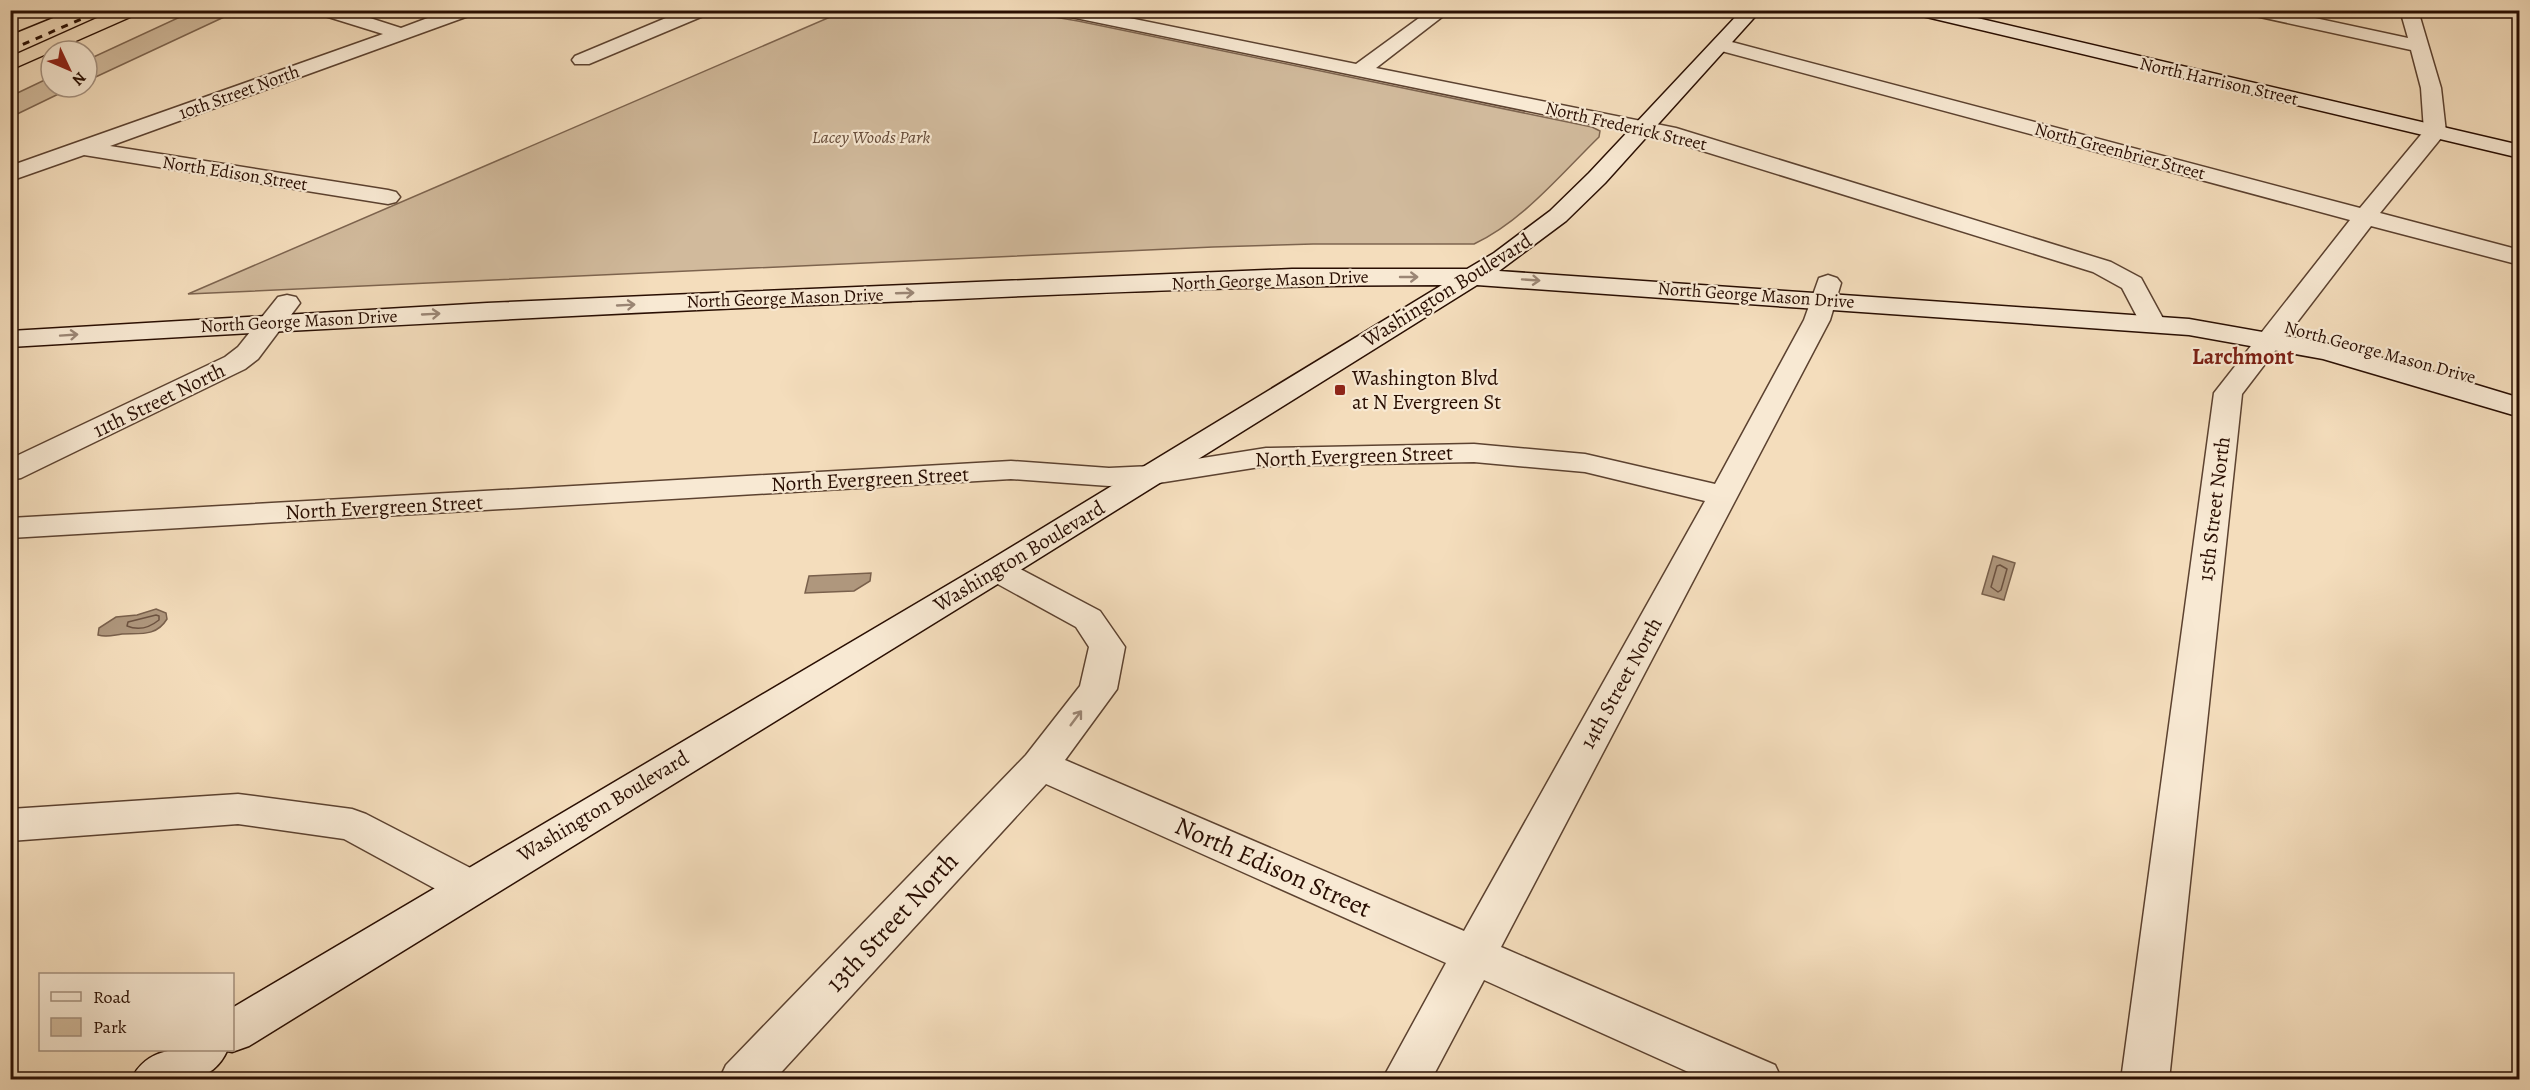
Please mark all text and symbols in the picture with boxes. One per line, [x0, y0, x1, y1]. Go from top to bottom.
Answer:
north arrow [39, 39, 99, 99]
street label: North Harrison Street [2137, 51, 2301, 111]
street label: 10th Street North [175, 59, 303, 125]
text: N [67, 67, 91, 91]
street label: North Frederick Street [1543, 96, 1709, 156]
street label: North Greenbrier Street [2032, 117, 2208, 185]
park label: Lacey Woods Park [812, 125, 930, 149]
street label: North Edison Street [161, 150, 309, 196]
street label: Washington Boulevard [1356, 226, 1538, 354]
street label: North George Mason Drive [1171, 265, 1369, 295]
one-way arrow [1399, 271, 1419, 282]
one-way arrow [1521, 275, 1541, 286]
street label: North George Mason Drive [1657, 276, 1855, 314]
street label: North George Mason Drive [686, 283, 884, 313]
one-way arrow [894, 288, 914, 299]
one-way arrow [616, 299, 636, 311]
street label: North George Mason Drive [200, 304, 398, 338]
one-way arrow [421, 309, 441, 320]
street label: North George Mason Drive [2282, 315, 2478, 389]
one-way arrow [58, 329, 78, 340]
district label: Larchmont [2192, 342, 2295, 372]
street label: 11th Street North [88, 356, 230, 444]
place label: Washington Blvd at N Evergreen St [1351, 364, 1501, 416]
marker: Washington Blvd at N Evergreen St [1333, 383, 1347, 397]
street label: 15th Street North [2191, 435, 2237, 583]
street label: North Evergreen Street [1254, 439, 1454, 473]
street label: North Evergreen Street [770, 460, 970, 498]
street label: North Evergreen Street [284, 488, 484, 526]
street label: Washington Boulevard [927, 493, 1110, 619]
street label: 14th Street North [1573, 612, 1669, 754]
one-way arrow [1069, 711, 1082, 727]
street label: Washington Boulevard [511, 743, 694, 869]
street label: North Edison Street [1169, 808, 1377, 926]
street label: 13th Street North [818, 844, 966, 1000]
legend [39, 973, 234, 1051]
text: Road [93, 985, 131, 1009]
text: Park [93, 1015, 127, 1039]

